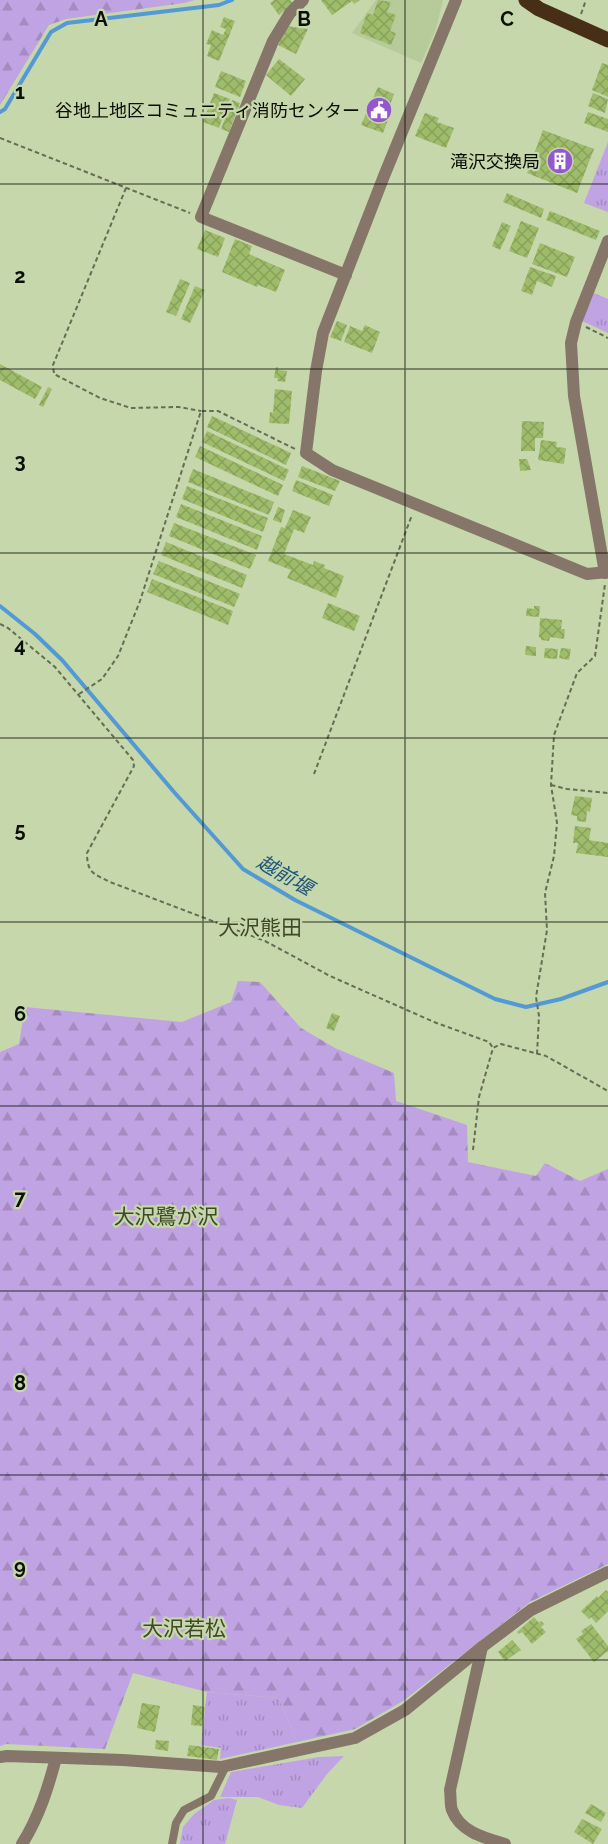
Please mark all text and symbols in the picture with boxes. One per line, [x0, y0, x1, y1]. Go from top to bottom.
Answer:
text: A [94, 7, 108, 31]
text: B [297, 7, 311, 31]
text: C [500, 7, 514, 31]
text: 1 [15, 80, 25, 104]
public building icon: 谷地上地区コミュニティ消防センター [364, 95, 394, 125]
place label: 谷地上地区コミュニティ消防センター [55, 100, 360, 121]
building icon: 滝沢交換局 [545, 146, 575, 176]
place label: 滝沢交換局 [450, 151, 540, 172]
text: 2 [14, 264, 26, 288]
text: 3 [14, 449, 26, 473]
text: 4 [14, 633, 26, 657]
text: 5 [14, 818, 26, 842]
water label: 越前堰 [253, 850, 320, 902]
district label: 大沢熊田 [218, 915, 302, 940]
text: 6 [14, 1002, 26, 1026]
text: 7 [14, 1186, 26, 1210]
district label: 大沢鷺が沢 [114, 1204, 219, 1229]
text: 8 [14, 1371, 26, 1395]
text: 9 [14, 1555, 26, 1579]
district label: 大沢若松 [142, 1616, 226, 1641]

